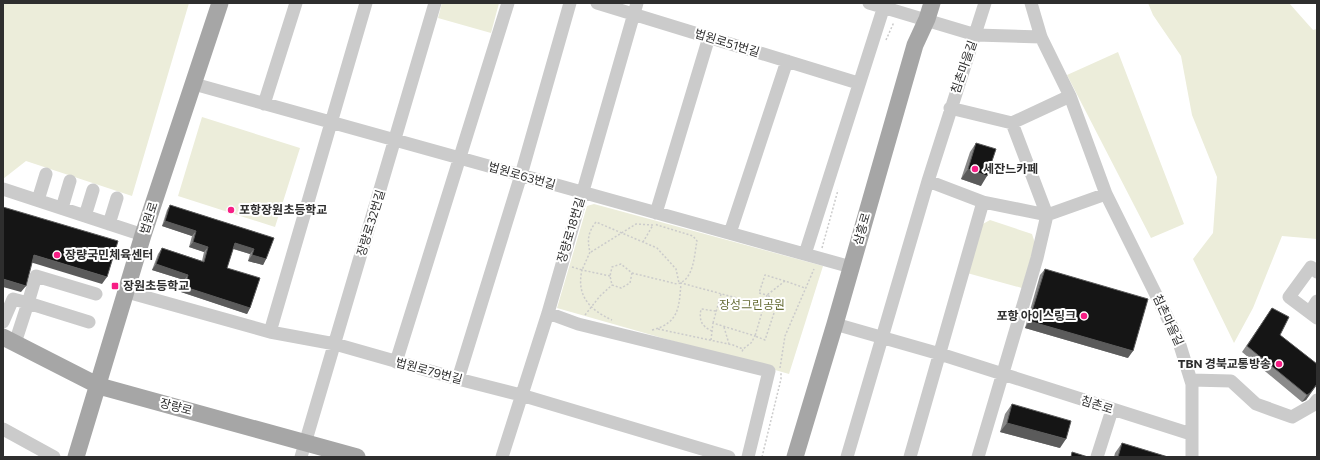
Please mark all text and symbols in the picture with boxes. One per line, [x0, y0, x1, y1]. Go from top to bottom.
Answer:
street label: 법원로51번길 [693, 26, 761, 59]
street label: 침촌마을길 [947, 38, 979, 95]
street label: 법원로63번길 [487, 159, 558, 191]
place label: 세잔느카페 [983, 161, 1038, 175]
marker: 세잔느카페 [970, 164, 980, 174]
street label: 장량로32번길 [353, 188, 387, 258]
street label: 장량로18번길 [553, 195, 587, 264]
street label: 법원로 [136, 200, 160, 236]
place label: 포항장원초등학교 [239, 202, 327, 216]
marker: 포항장원초등학교 [226, 205, 236, 215]
street label: 삼흥로 [850, 211, 872, 247]
place label: 장량국민체육센터 [65, 247, 153, 261]
marker: 장량국민체육센터 [52, 250, 62, 260]
place label: 장원초등학교 [123, 278, 189, 292]
marker: 장원초등학교 [110, 281, 120, 291]
street label: 침촌마을길 [1151, 292, 1187, 348]
park label: 장성그린공원 [719, 297, 785, 311]
place label: 포항 아이스링크 [996, 308, 1076, 322]
marker: 포항 아이스링크 [1079, 311, 1089, 321]
street label: 법원로79번길 [394, 354, 464, 386]
place label: TBN 경북교통방송 [1178, 356, 1271, 370]
marker: TBN 경북교통방송 [1274, 359, 1284, 369]
street label: 침촌로 [1079, 392, 1115, 416]
street label: 장량로 [158, 395, 194, 417]

